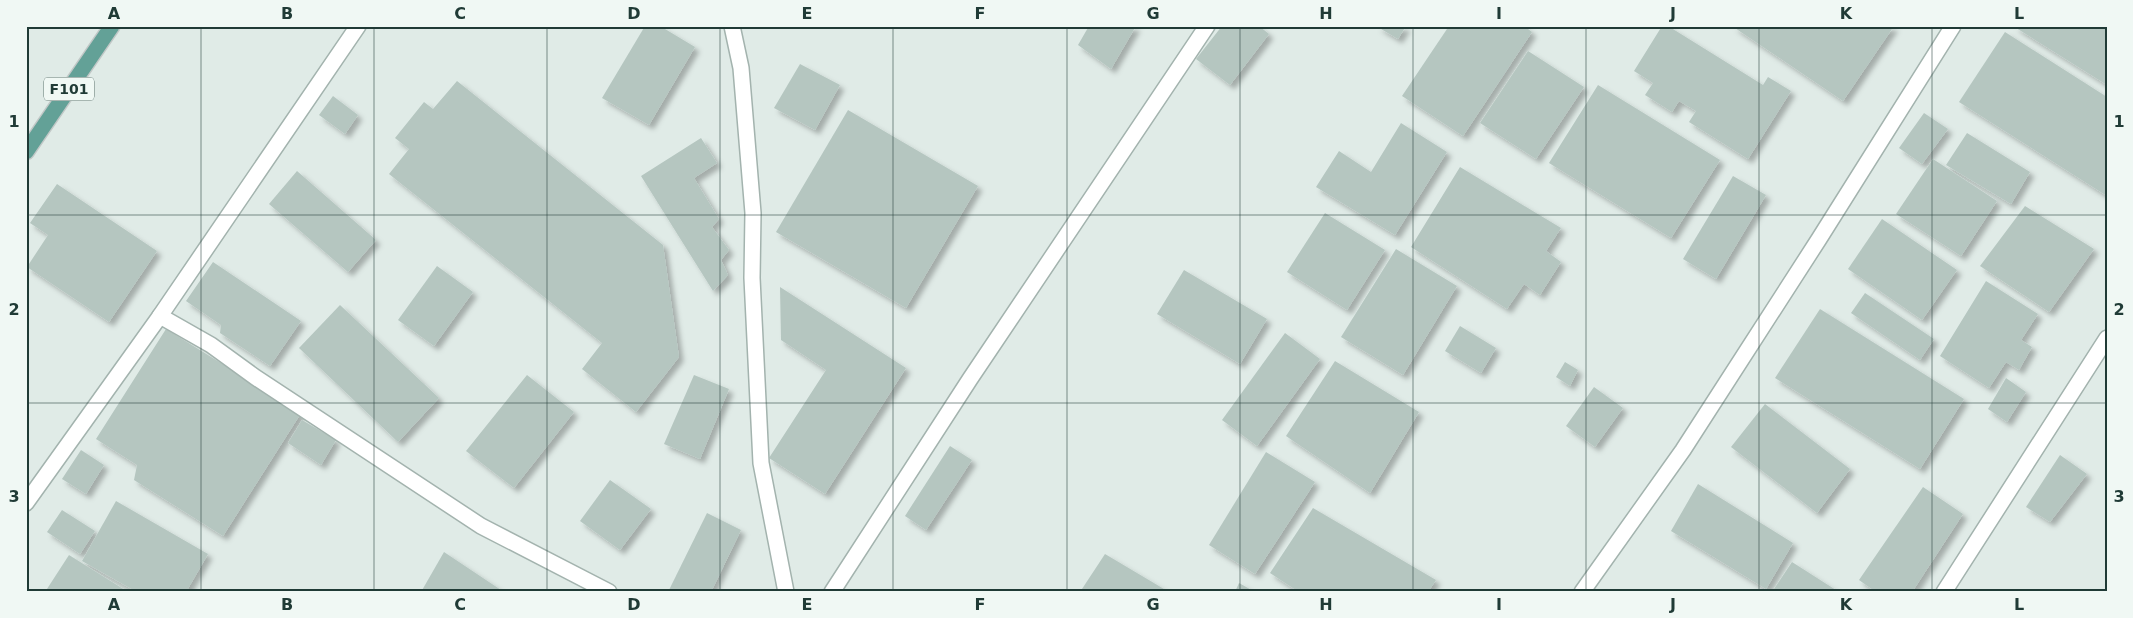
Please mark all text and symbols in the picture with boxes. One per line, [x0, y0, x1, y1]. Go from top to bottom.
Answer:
text: A [108, 4, 121, 23]
text: B [281, 4, 293, 23]
text: C [454, 4, 466, 23]
text: D [627, 4, 641, 23]
text: E [802, 4, 812, 23]
text: F [975, 4, 985, 23]
text: G [1146, 4, 1160, 23]
text: H [1319, 4, 1333, 23]
text: I [1496, 4, 1502, 23]
text: J [1669, 4, 1676, 23]
text: K [1840, 4, 1853, 23]
text: L [2014, 4, 2024, 23]
road number: F101 [44, 78, 94, 100]
text: 1 [8, 112, 20, 131]
text: 1 [2113, 112, 2125, 131]
text: 2 [8, 300, 20, 319]
text: 2 [2113, 300, 2125, 319]
text: 3 [8, 487, 20, 506]
text: 3 [2113, 487, 2125, 506]
text: A [108, 595, 121, 614]
text: B [281, 595, 293, 614]
text: C [454, 595, 466, 614]
text: D [627, 595, 641, 614]
text: E [802, 595, 812, 614]
text: F [975, 595, 985, 614]
text: G [1146, 595, 1160, 614]
text: H [1319, 595, 1333, 614]
text: I [1496, 595, 1502, 614]
text: J [1669, 595, 1676, 614]
text: K [1840, 595, 1853, 614]
text: L [2014, 595, 2024, 614]

